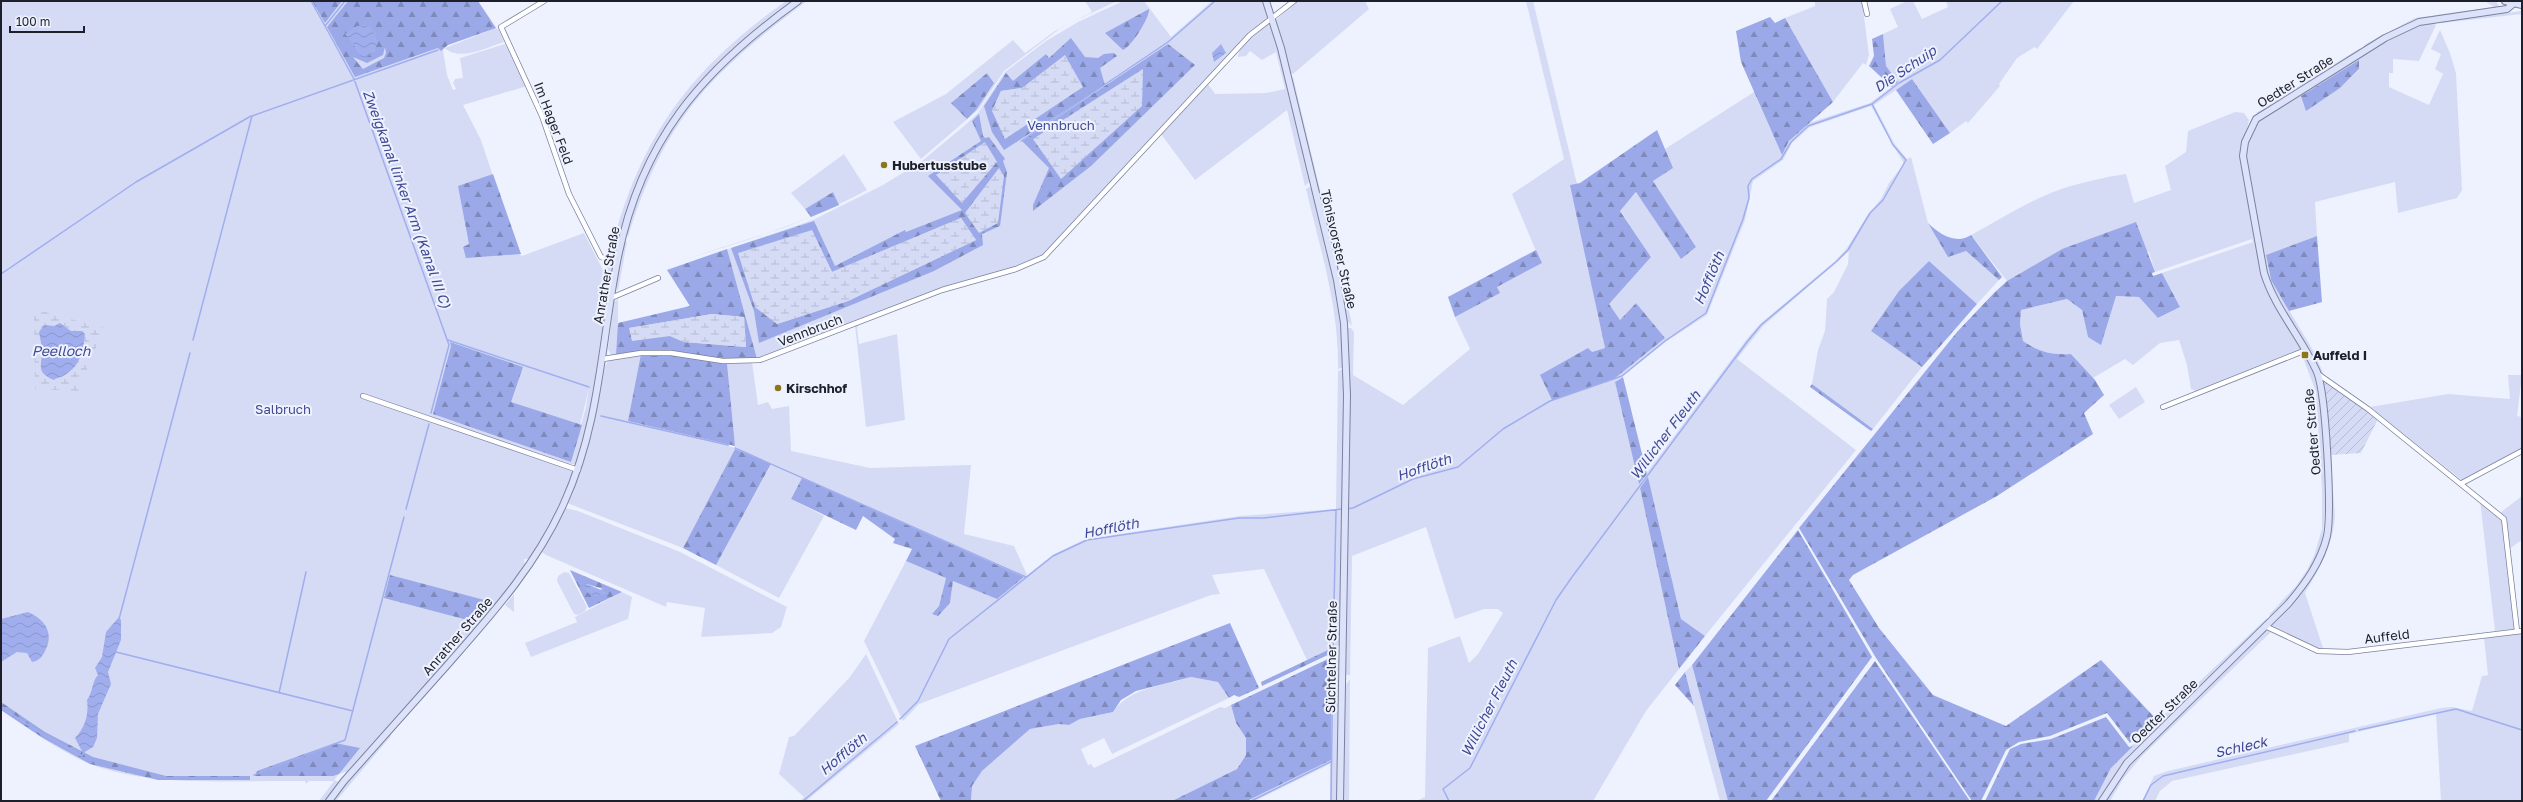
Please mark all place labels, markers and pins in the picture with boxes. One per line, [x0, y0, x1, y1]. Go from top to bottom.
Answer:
place label: Hubertusstube [892, 157, 987, 173]
marker: Hubertusstube [879, 160, 889, 170]
place label: Auffeld I [2313, 347, 2367, 363]
marker: Auffeld I [2300, 350, 2310, 360]
place label: Kirschhof [786, 380, 847, 396]
marker: Kirschhof [773, 383, 783, 393]

